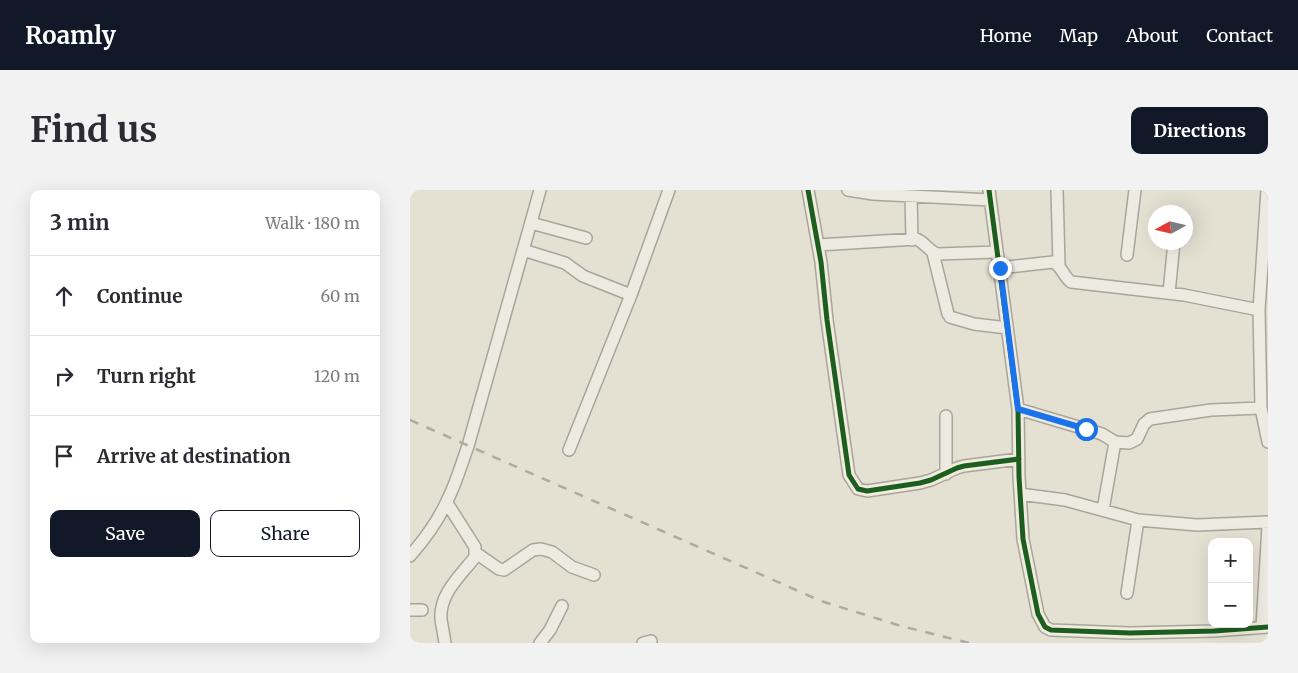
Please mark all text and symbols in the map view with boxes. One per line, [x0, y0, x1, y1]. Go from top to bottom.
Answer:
text: Roamly [25, 20, 116, 51]
text: Home [980, 24, 1032, 47]
text: Map [1060, 24, 1098, 47]
text: About [1126, 24, 1178, 47]
text: Contact [1206, 24, 1273, 47]
button: Directions [1131, 107, 1268, 154]
text: Find us [30, 108, 157, 152]
north arrow [1148, 205, 1193, 250]
text: 3 min [50, 209, 109, 236]
text: Walk · 180 m [265, 213, 360, 233]
route end [989, 257, 1012, 280]
icon: ahead [50, 282, 78, 310]
text: Continue [97, 284, 183, 308]
text: 60 m [320, 286, 360, 306]
icon: right [50, 362, 78, 390]
text: Turn right [97, 364, 196, 388]
text: 120 m [314, 366, 360, 386]
route start [1075, 418, 1098, 441]
icon: arrive [50, 442, 78, 470]
text: Arrive at destination [97, 444, 291, 468]
button: Save [50, 510, 200, 557]
button: Share [210, 510, 360, 557]
map controls [1208, 538, 1253, 628]
button: + [1208, 538, 1253, 583]
button: − [1208, 583, 1253, 628]

